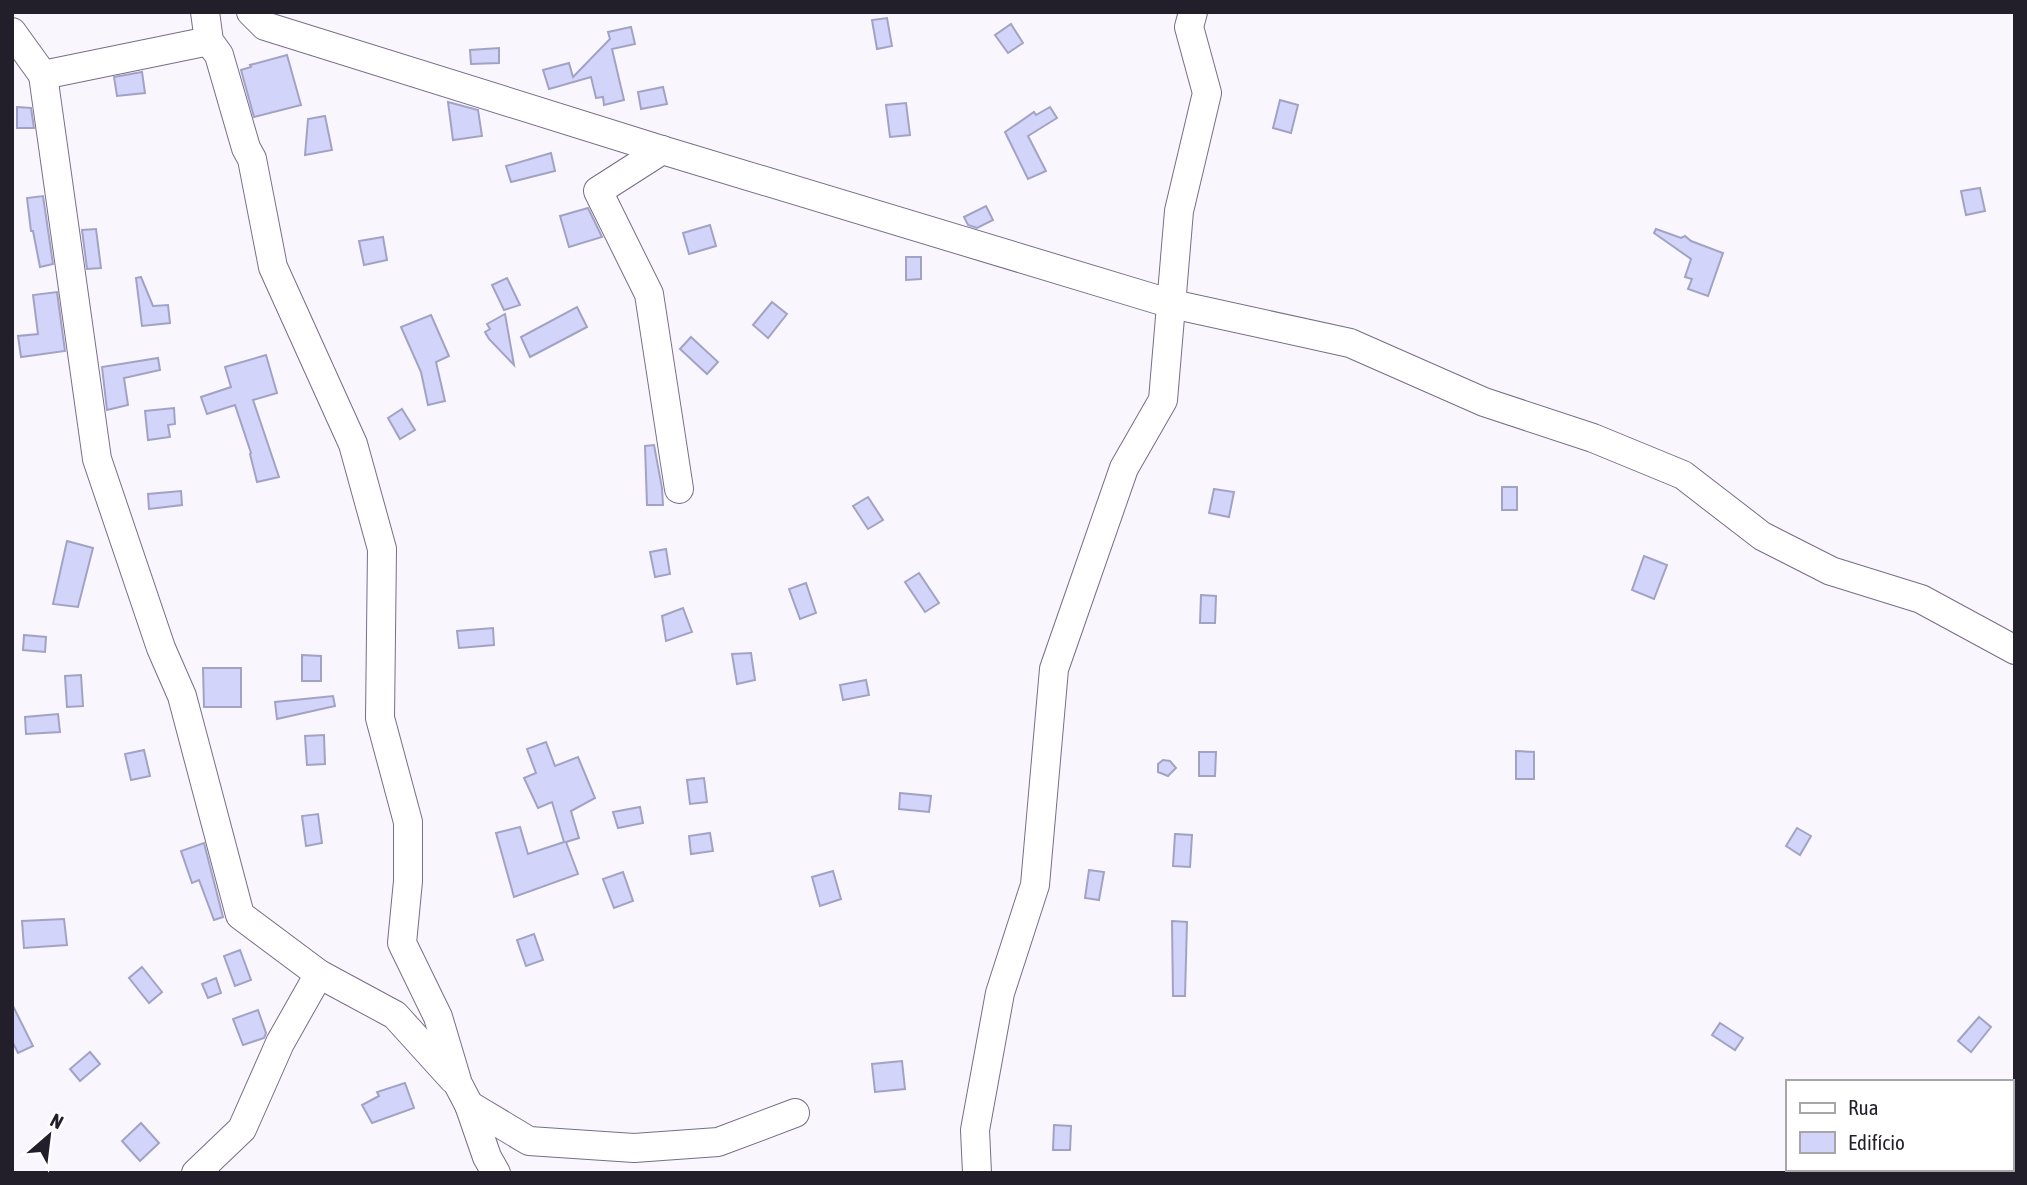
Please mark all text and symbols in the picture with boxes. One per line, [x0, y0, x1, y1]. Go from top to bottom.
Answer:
legend [1786, 1080, 2013, 1171]
text: Rua [1848, 1095, 1878, 1119]
north arrow [14, 1101, 84, 1171]
text: N [47, 1109, 67, 1133]
text: Edifício [1848, 1130, 1905, 1154]

